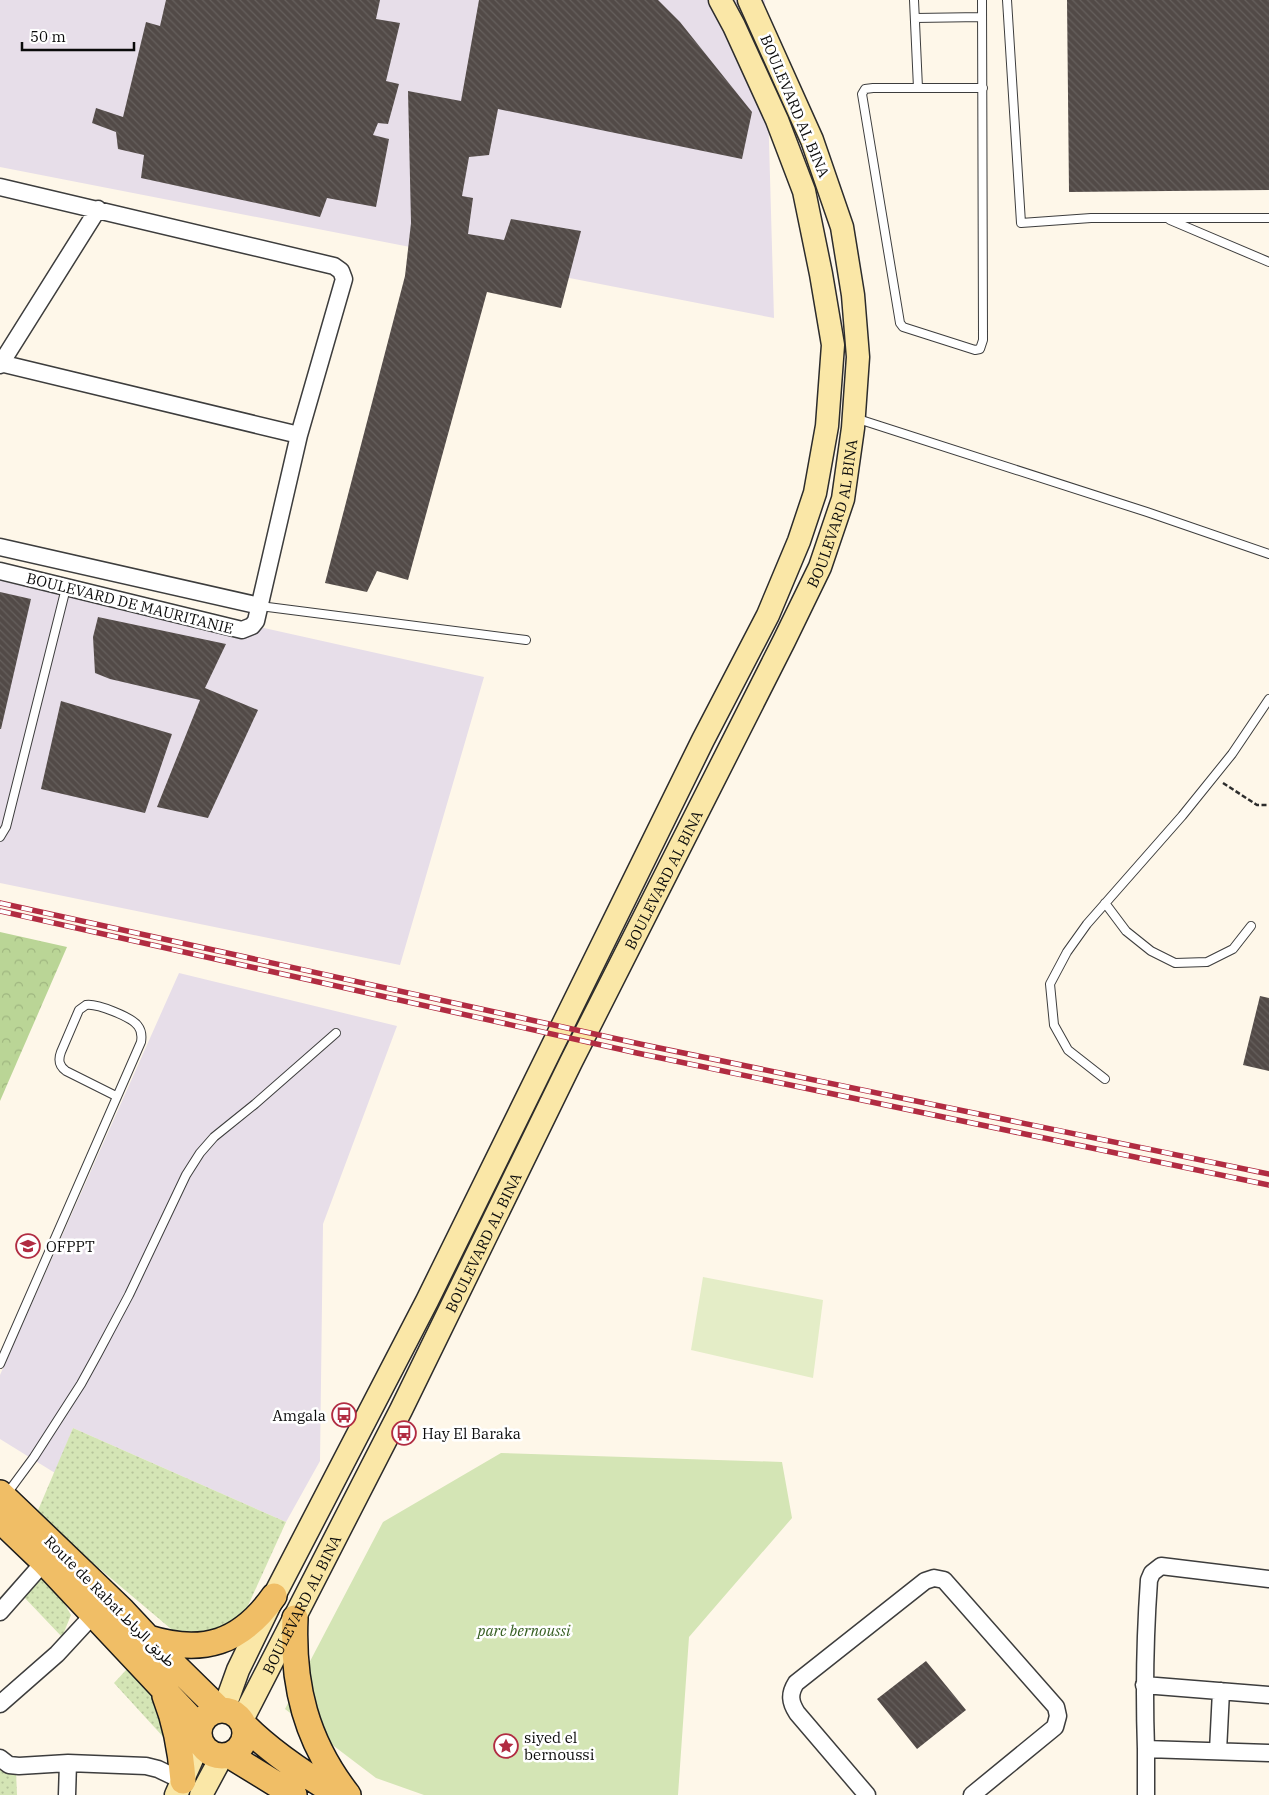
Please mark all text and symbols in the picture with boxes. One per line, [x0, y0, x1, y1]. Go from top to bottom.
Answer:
scale bar [22, 20, 135, 52]
text: 50 m [30, 27, 66, 46]
street label: BOULEVARD AL BINA [756, 32, 834, 181]
street label: BOULEVARD AL BINA [802, 437, 861, 591]
street label: BOULEVARD DE MAURITANIE [25, 568, 235, 638]
street label: BOULEVARD AL BINA [620, 806, 707, 953]
street label: BOULEVARD AL BINA [441, 1168, 525, 1316]
school or university icon: OFPPT [15, 1233, 41, 1259]
place label: OFPPT [46, 1237, 95, 1256]
bus stop icon: Amgala [331, 1402, 357, 1428]
place label: Amgala [272, 1406, 326, 1425]
bus stop icon: Hay El Baraka [391, 1420, 417, 1446]
place label: Hay El Baraka [422, 1424, 521, 1443]
street label: Route de Rabat طريق الرباط [40, 1531, 180, 1671]
street label: BOULEVARD AL BINA [258, 1531, 345, 1677]
park label: parc bernoussi [475, 1621, 571, 1640]
place label: siyed el bernoussi [524, 1728, 595, 1764]
place icon: siyed el bernoussi [493, 1733, 519, 1759]

